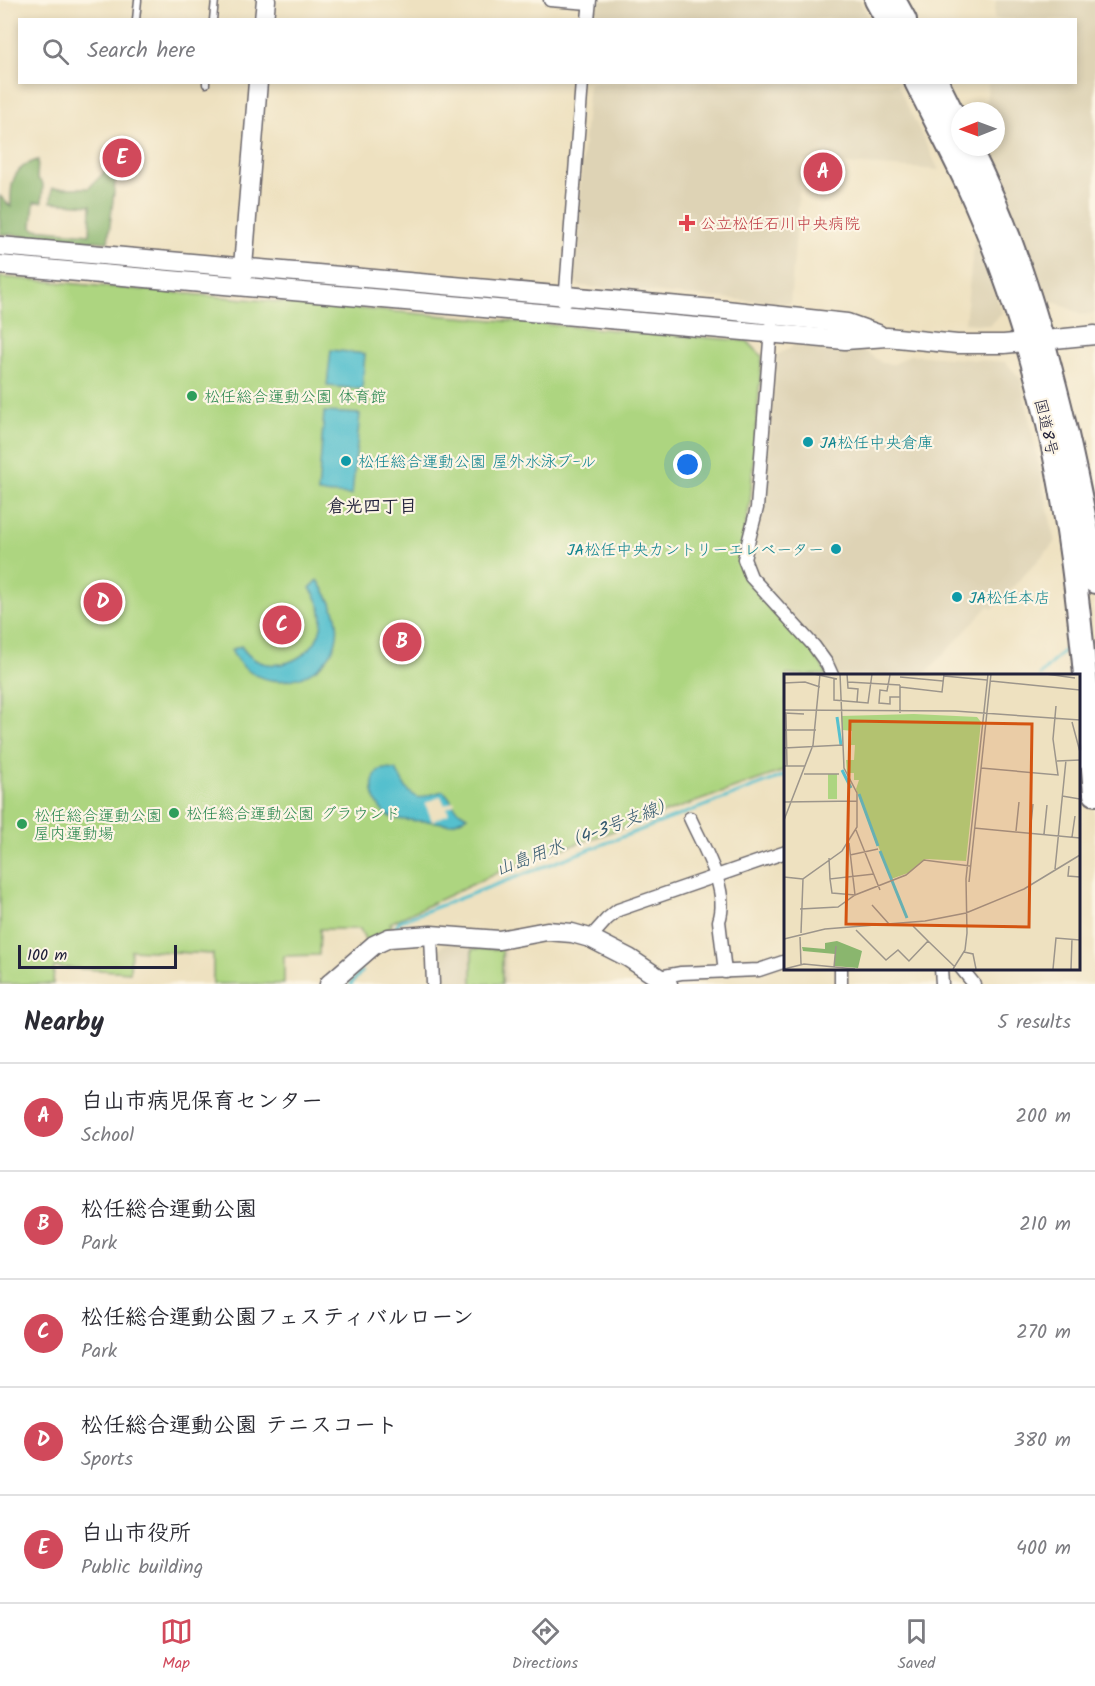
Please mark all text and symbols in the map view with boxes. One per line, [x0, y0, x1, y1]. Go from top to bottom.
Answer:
search box [18, 18, 1077, 84]
text: Search here [87, 34, 195, 69]
icon: search [39, 35, 72, 68]
north arrow [951, 102, 1005, 156]
pin: E [102, 136, 142, 180]
pin: A [804, 150, 842, 195]
place label: 公立松任石川中央病院 [700, 212, 860, 237]
marker: 公立松任石川中央病院 [678, 214, 696, 232]
place label: 松任総合運動公園 体育館 [204, 385, 386, 410]
marker: 松任総合運動公園 体育館 [185, 389, 199, 403]
street label: 国道8号 [1027, 396, 1064, 458]
place label: JA松任中央倉庫 [820, 431, 933, 456]
marker: JA松任中央倉庫 [801, 435, 815, 449]
place label: 松任総合運動公園 屋外水泳プｰル [358, 450, 596, 475]
your location [673, 450, 702, 479]
marker: 松任総合運動公園 屋外水泳プｰル [339, 454, 353, 468]
district label: 倉光四丁目 [327, 493, 417, 522]
place label: JA松任中央カントリーエレベーター [567, 538, 824, 563]
marker: JA松任中央カントリーエレベーター [829, 542, 843, 556]
pin: D [84, 580, 122, 624]
place label: JA松任本店 [969, 586, 1050, 611]
marker: JA松任本店 [950, 590, 964, 604]
pin: C [262, 602, 302, 648]
pin: B [382, 620, 422, 664]
inset map [784, 674, 1080, 969]
water label: 山島用水（4-3号支線） [491, 790, 680, 885]
place label: 松任総合運動公園 グラウンド [186, 802, 400, 827]
place label: 松任総合運動公園 屋内運動場 [34, 804, 162, 847]
marker: 松任総合運動公園 グラウンド [167, 806, 181, 820]
marker: 松任総合運動公園 屋内運動場 [15, 817, 29, 831]
scale bar [18, 942, 177, 970]
text: 100 m [27, 943, 67, 968]
text: Nearby [24, 1002, 104, 1044]
text: 5 results [997, 1007, 1071, 1039]
text: 白山市病児保育センター [81, 1085, 323, 1120]
text: A [37, 1101, 50, 1133]
text: 200 m [1015, 1101, 1071, 1133]
text: School [81, 1120, 134, 1152]
text: 松任総合運動公園 [81, 1193, 257, 1228]
text: B [37, 1209, 50, 1241]
text: 210 m [1019, 1209, 1071, 1241]
text: Park [81, 1228, 117, 1260]
text: 松任総合運動公園フェスティバルローン [81, 1301, 474, 1336]
text: C [37, 1317, 50, 1349]
text: 270 m [1016, 1317, 1071, 1349]
text: Park [81, 1336, 117, 1368]
text: 松任総合運動公園 テニスコート [81, 1409, 398, 1444]
text: D [37, 1425, 50, 1457]
text: 380 m [1014, 1425, 1071, 1457]
text: Sports [81, 1444, 133, 1476]
text: 白山市役所 [81, 1517, 191, 1552]
text: E [38, 1533, 49, 1565]
text: 400 m [1016, 1533, 1071, 1565]
text: Public building [81, 1552, 203, 1584]
tab: Map [160, 1615, 193, 1676]
tab: Directions [512, 1615, 578, 1676]
tab: Saved [897, 1615, 935, 1676]

